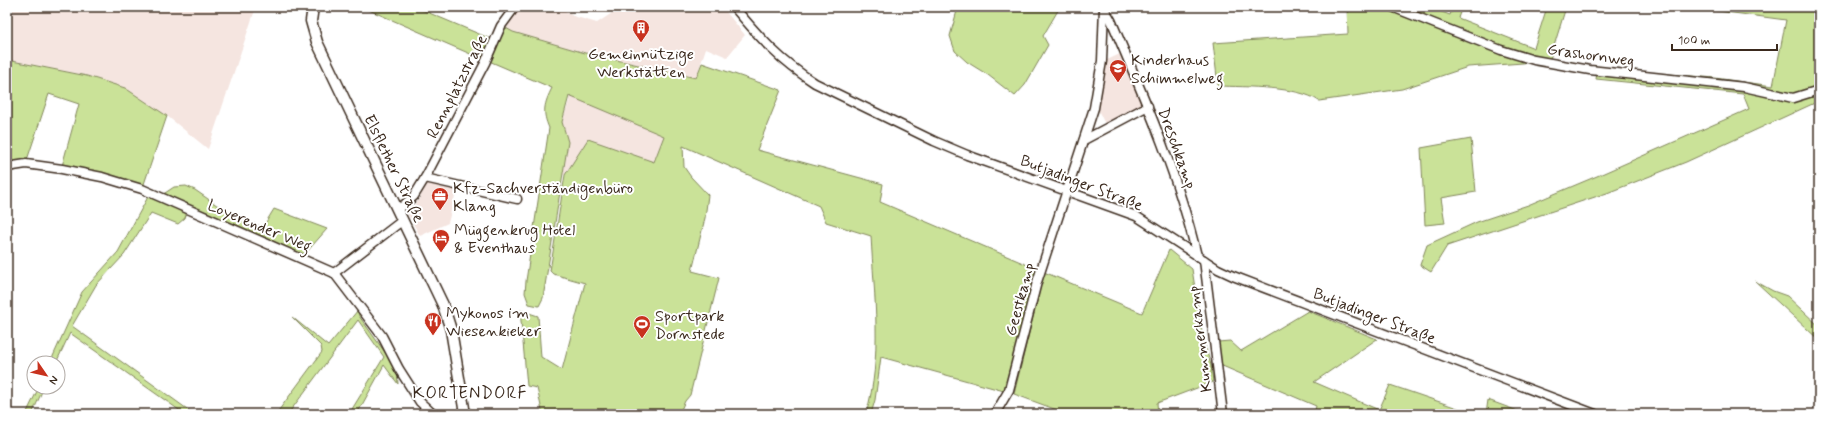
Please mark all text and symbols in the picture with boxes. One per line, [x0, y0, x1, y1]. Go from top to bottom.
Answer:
building icon: Gemeinnützige Werkstätten [631, 18, 651, 43]
scale bar [1672, 26, 1777, 52]
street label: Rennplatzstraße [422, 31, 493, 142]
text: 100 m [1678, 33, 1710, 49]
street label: Grashornweg [1546, 39, 1636, 72]
place label: Gemeinnützige Werkstätten [588, 44, 694, 83]
place label: Kinderhaus Schimmelweg [1131, 50, 1223, 90]
school or university icon: Kinderhaus Schimmelweg [1108, 58, 1128, 83]
street label: Dreschkamp [1152, 105, 1201, 192]
street label: Elsflether Straße [358, 111, 429, 226]
street label: Butjadinger Straße [1017, 150, 1146, 217]
place label: Kfz-Sachverständigenbüro Klang [453, 178, 633, 217]
office icon: Kfz-Sachverständigenbüro Klang [430, 186, 450, 211]
street label: Loyerender Weg [204, 195, 315, 259]
place label: Müggenkrug Hotel & Eventhaus [454, 220, 575, 259]
hotel icon: Müggenkrug Hotel & Eventhaus [431, 228, 451, 253]
street label: Geestkamp [1001, 261, 1040, 338]
street label: Butjadinger Straße [1310, 283, 1439, 350]
street label: Kummerkamp [1184, 284, 1217, 393]
place label: Mykonos im Wiesenkieker [446, 303, 542, 342]
place label: Sportpark Dornstede [655, 306, 725, 345]
restaurant icon: Mykonos im Wiesenkieker [423, 311, 443, 336]
sports icon: Sportpark Dornstede [632, 314, 652, 339]
north arrow [26, 355, 66, 395]
text: N [46, 373, 61, 387]
district label: KORTENDORF [413, 382, 527, 404]

